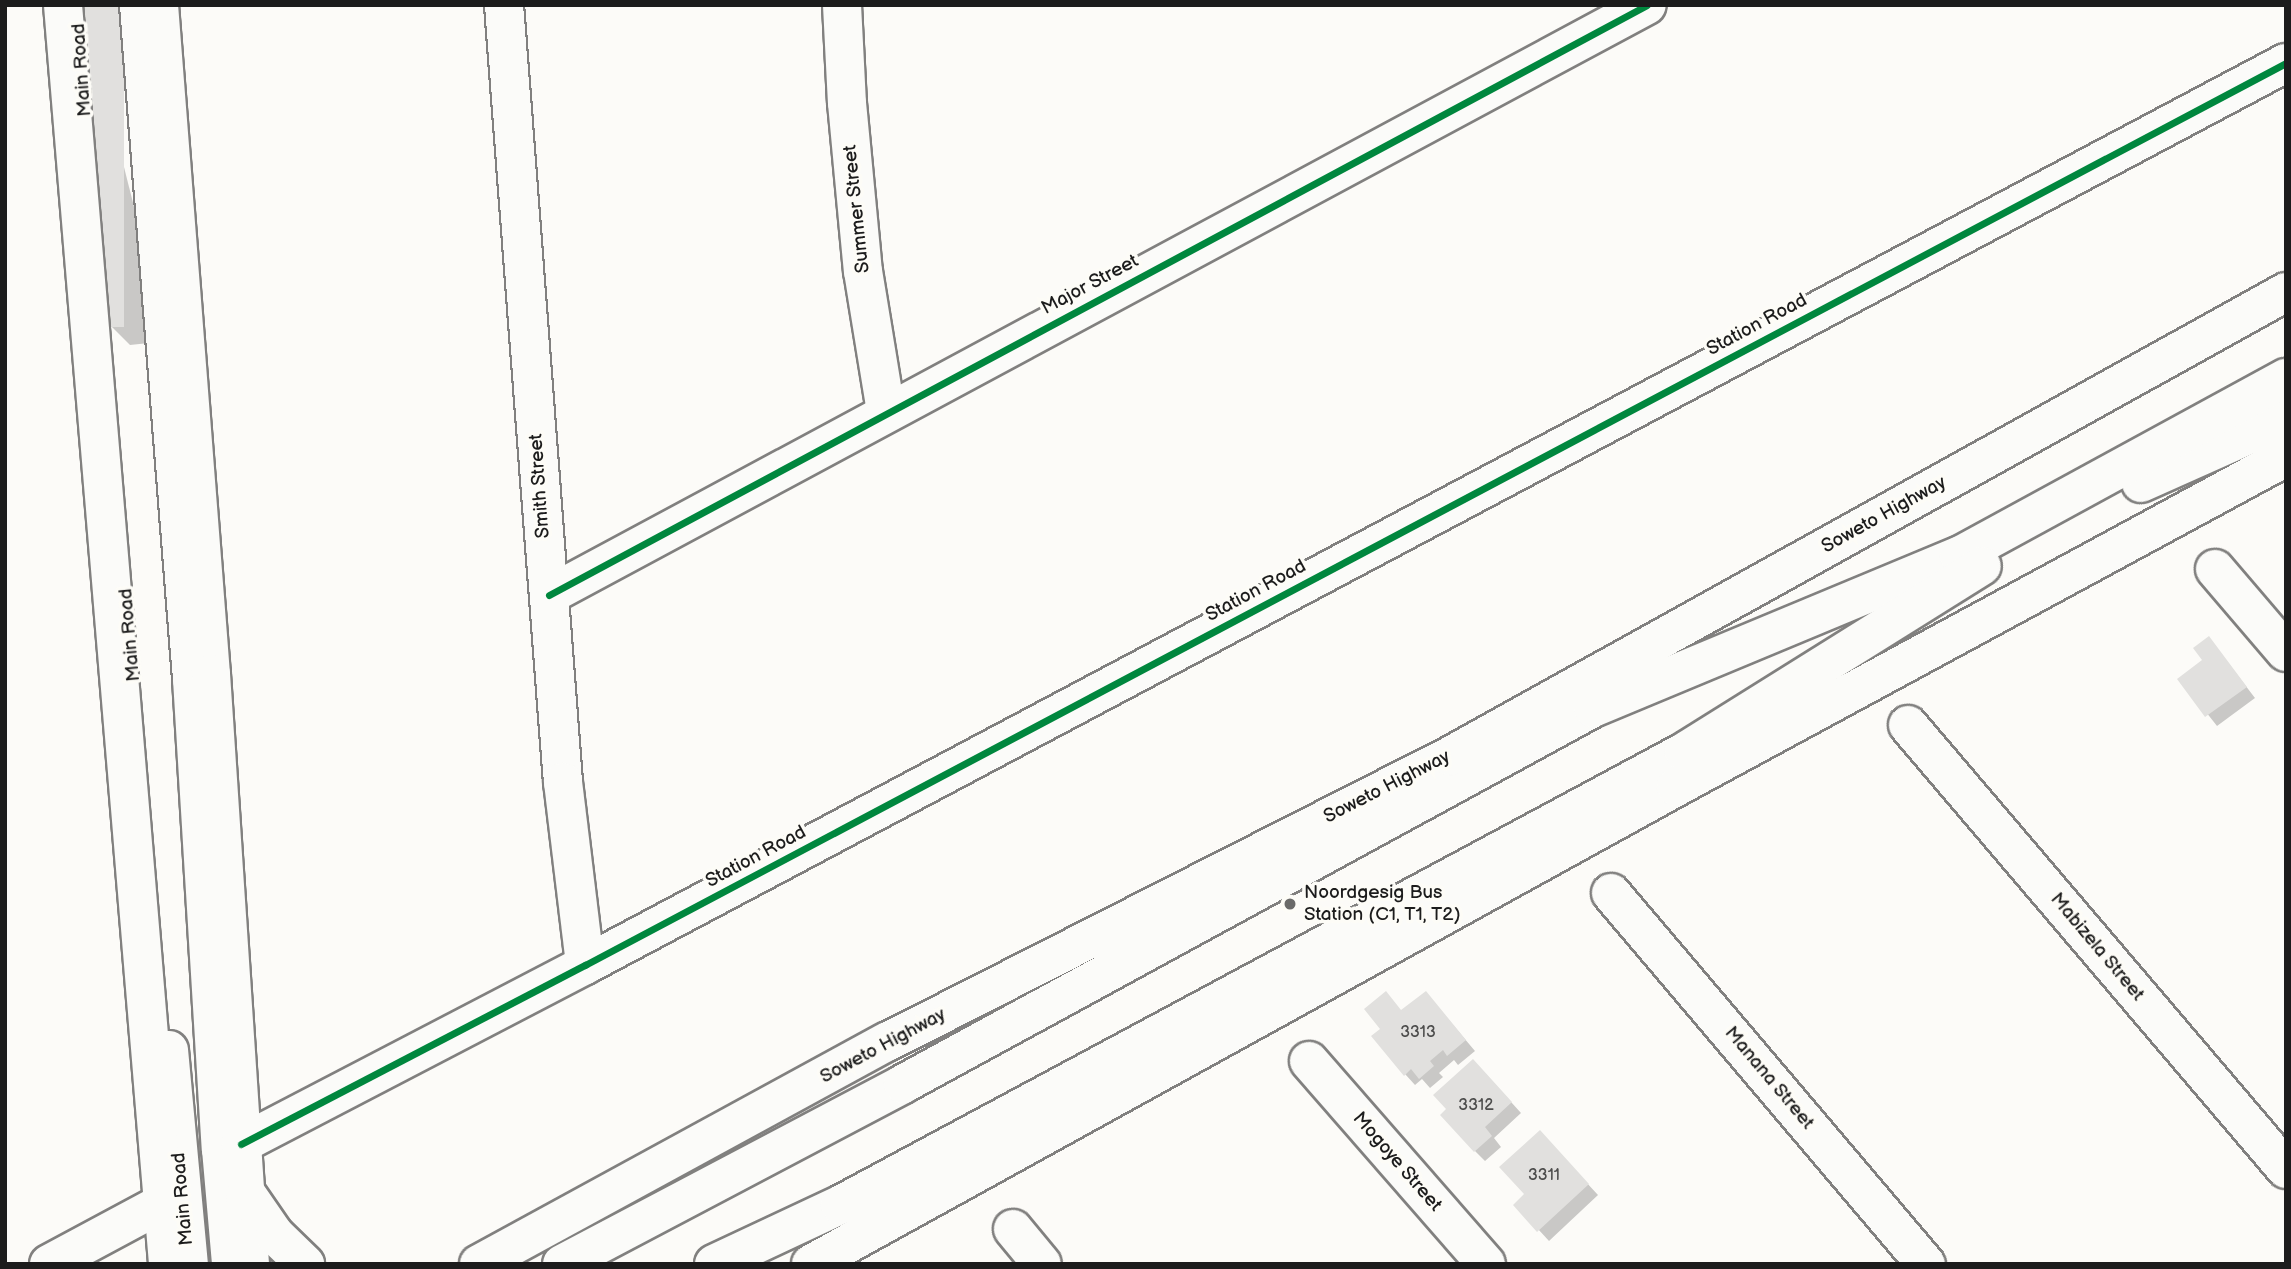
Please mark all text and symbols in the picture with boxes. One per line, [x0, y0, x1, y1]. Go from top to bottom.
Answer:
street label: Main Road [67, 23, 97, 117]
street label: Summer Street [839, 144, 875, 274]
street label: Major Street [1038, 250, 1142, 320]
street label: Station Road [1703, 289, 1811, 361]
street label: Smith Street [525, 433, 555, 539]
street label: Soweto Highway [1818, 471, 1950, 559]
street label: Station Road [1202, 555, 1310, 627]
street label: Main Road [115, 587, 145, 683]
street label: Soweto Highway [1320, 745, 1454, 829]
street label: Station Road [702, 821, 810, 893]
place label: Noordgesig Bus Station (C1, T1, T2) [1304, 882, 1462, 926]
street label: Mabizela Street [2045, 888, 2149, 1006]
marker: Noordgesig Bus Station (C1, T1, T2) [1282, 896, 1298, 912]
street label: Soweto Highway [816, 1003, 950, 1089]
street label: Manana Street [1719, 1022, 1819, 1134]
house number: 3313 [1400, 1023, 1436, 1043]
house number: 3312 [1458, 1096, 1494, 1116]
street label: Mogoye Street [1347, 1107, 1447, 1217]
street label: Main Road [168, 1151, 198, 1247]
house number: 3311 [1528, 1166, 1560, 1186]

